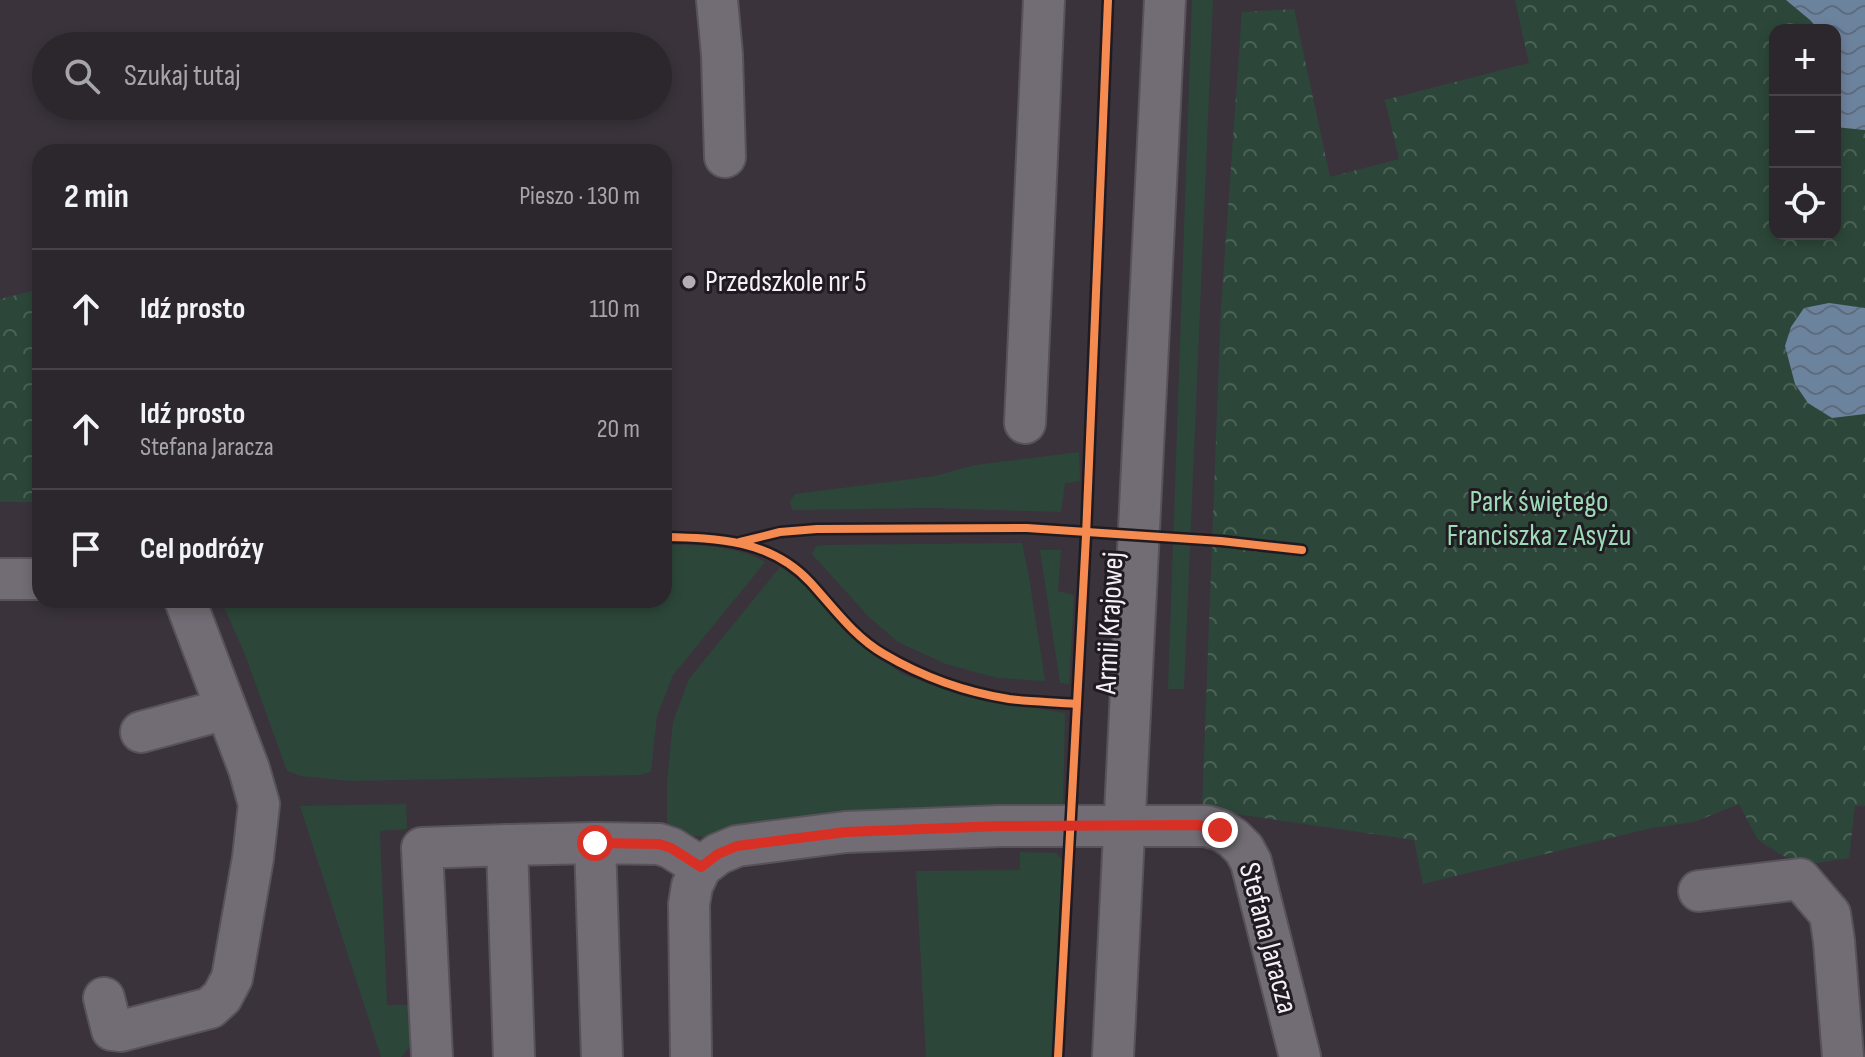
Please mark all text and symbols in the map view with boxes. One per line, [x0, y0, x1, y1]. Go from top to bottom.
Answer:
map controls [1769, 24, 1841, 240]
button: + [1769, 24, 1841, 96]
search box [32, 32, 672, 120]
icon: search [60, 54, 104, 98]
text: Szukaj tutaj [124, 58, 241, 94]
button: − [1769, 96, 1841, 168]
button: locate [1769, 168, 1841, 240]
text: 2 min [64, 176, 129, 217]
text: Pieszo · 130 m [519, 181, 640, 212]
place label: Przedszkole nr 5 [705, 264, 866, 300]
marker: Przedszkole nr 5 [680, 273, 698, 291]
icon: ahead [64, 287, 108, 331]
text: Idź prosto [140, 291, 245, 327]
text: 110 m [589, 294, 640, 325]
text: Idź prosto [140, 396, 245, 432]
icon: ahead [64, 407, 108, 451]
text: 20 m [597, 414, 640, 445]
text: Stefana Jaracza [140, 432, 274, 463]
park label: Park świętego Franciszka z Asyżu [1447, 484, 1631, 554]
icon: arrive [64, 527, 108, 571]
text: Cel podróży [140, 531, 264, 567]
street label: Armii Krajowej [1088, 551, 1132, 696]
route end [1202, 812, 1238, 848]
route start [577, 825, 613, 861]
street label: Stefana Jaracza [1231, 859, 1305, 1017]

